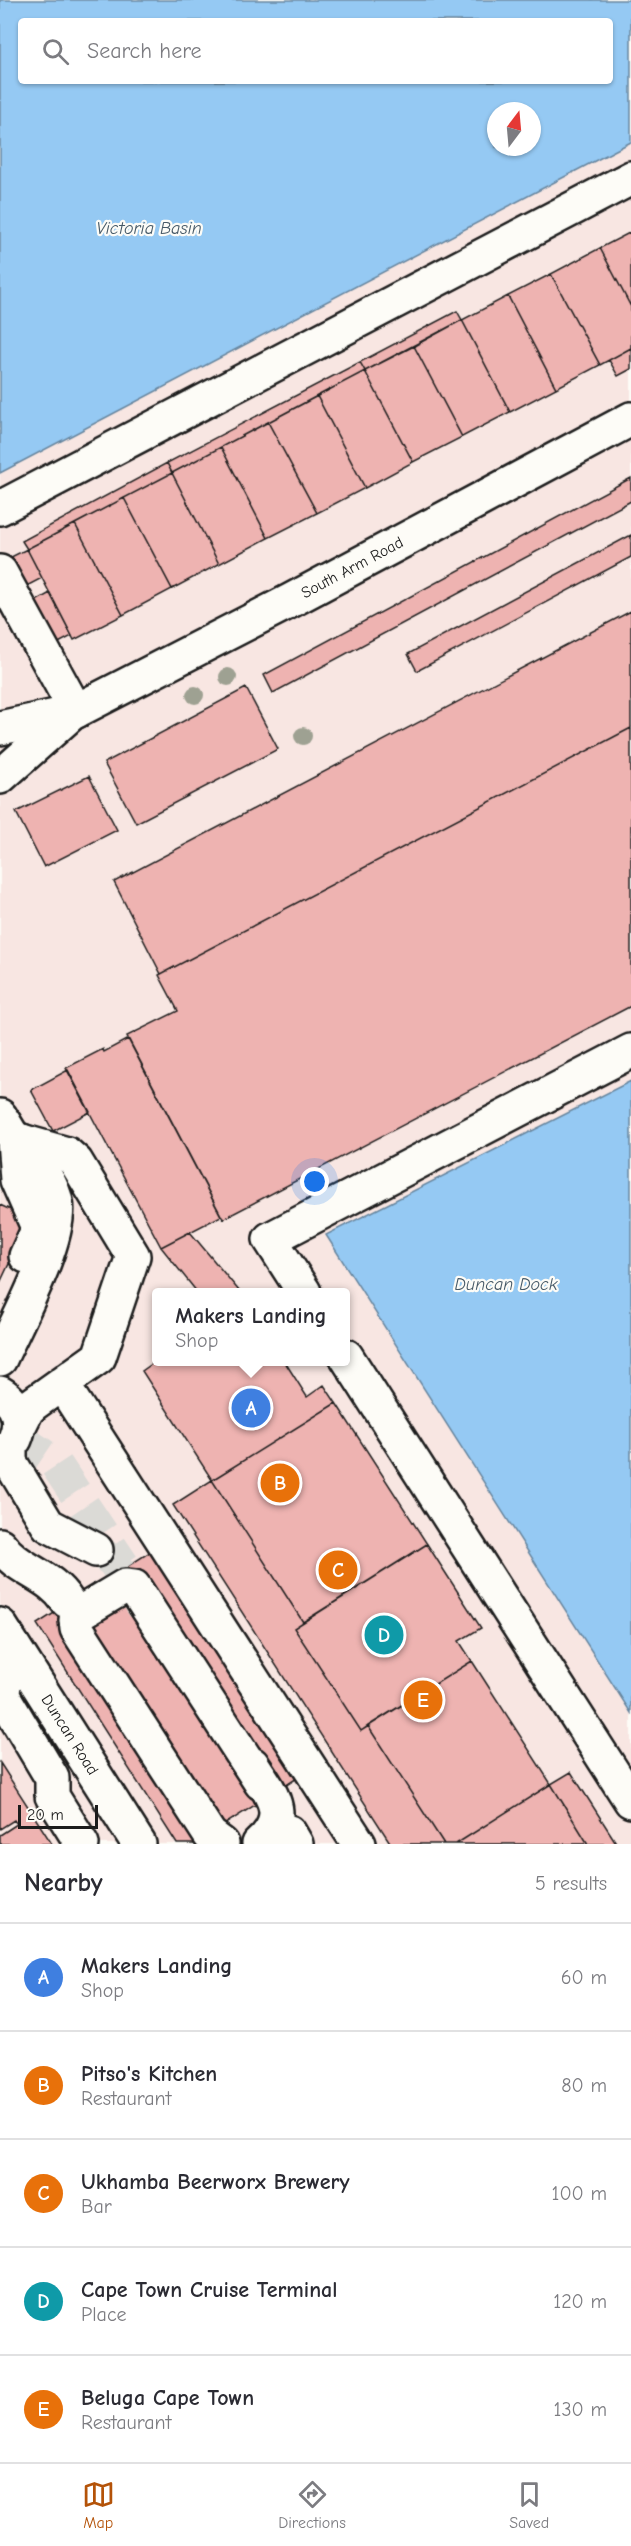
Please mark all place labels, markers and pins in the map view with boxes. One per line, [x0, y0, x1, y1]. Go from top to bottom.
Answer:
pin: A [232, 1386, 270, 1430]
pin: B [260, 1460, 300, 1506]
pin: C [318, 1548, 358, 1592]
pin: D [364, 1612, 404, 1658]
pin: E [404, 1678, 442, 1722]

